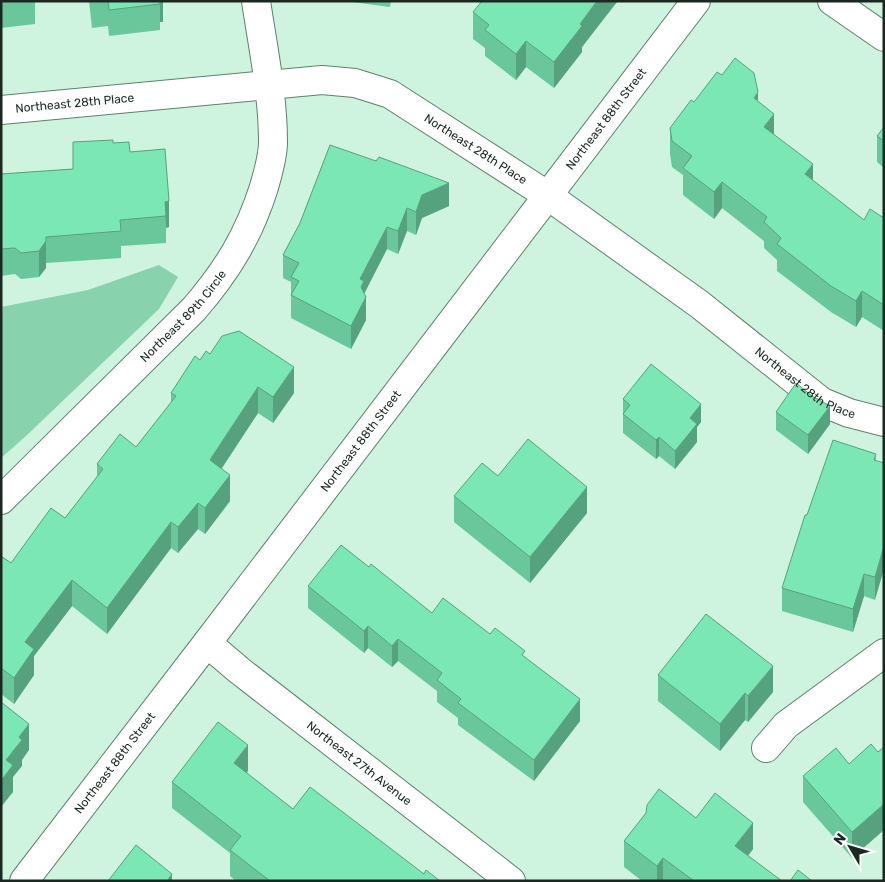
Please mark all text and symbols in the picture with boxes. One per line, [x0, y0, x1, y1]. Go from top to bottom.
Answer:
street label: Northeast 88th Street [563, 65, 649, 172]
street label: Northeast 28th Place [15, 91, 135, 116]
street label: Northeast 28th Place [422, 111, 530, 187]
street label: Northeast 89th Circle [137, 267, 229, 365]
street label: Northeast 28th Place [752, 344, 857, 421]
street label: Northeast 88th Street [318, 387, 404, 495]
street label: Northeast 88th Street [71, 709, 158, 816]
street label: Northeast 27th Avenue [304, 718, 415, 808]
north arrow [825, 822, 875, 872]
text: N [830, 830, 850, 849]

